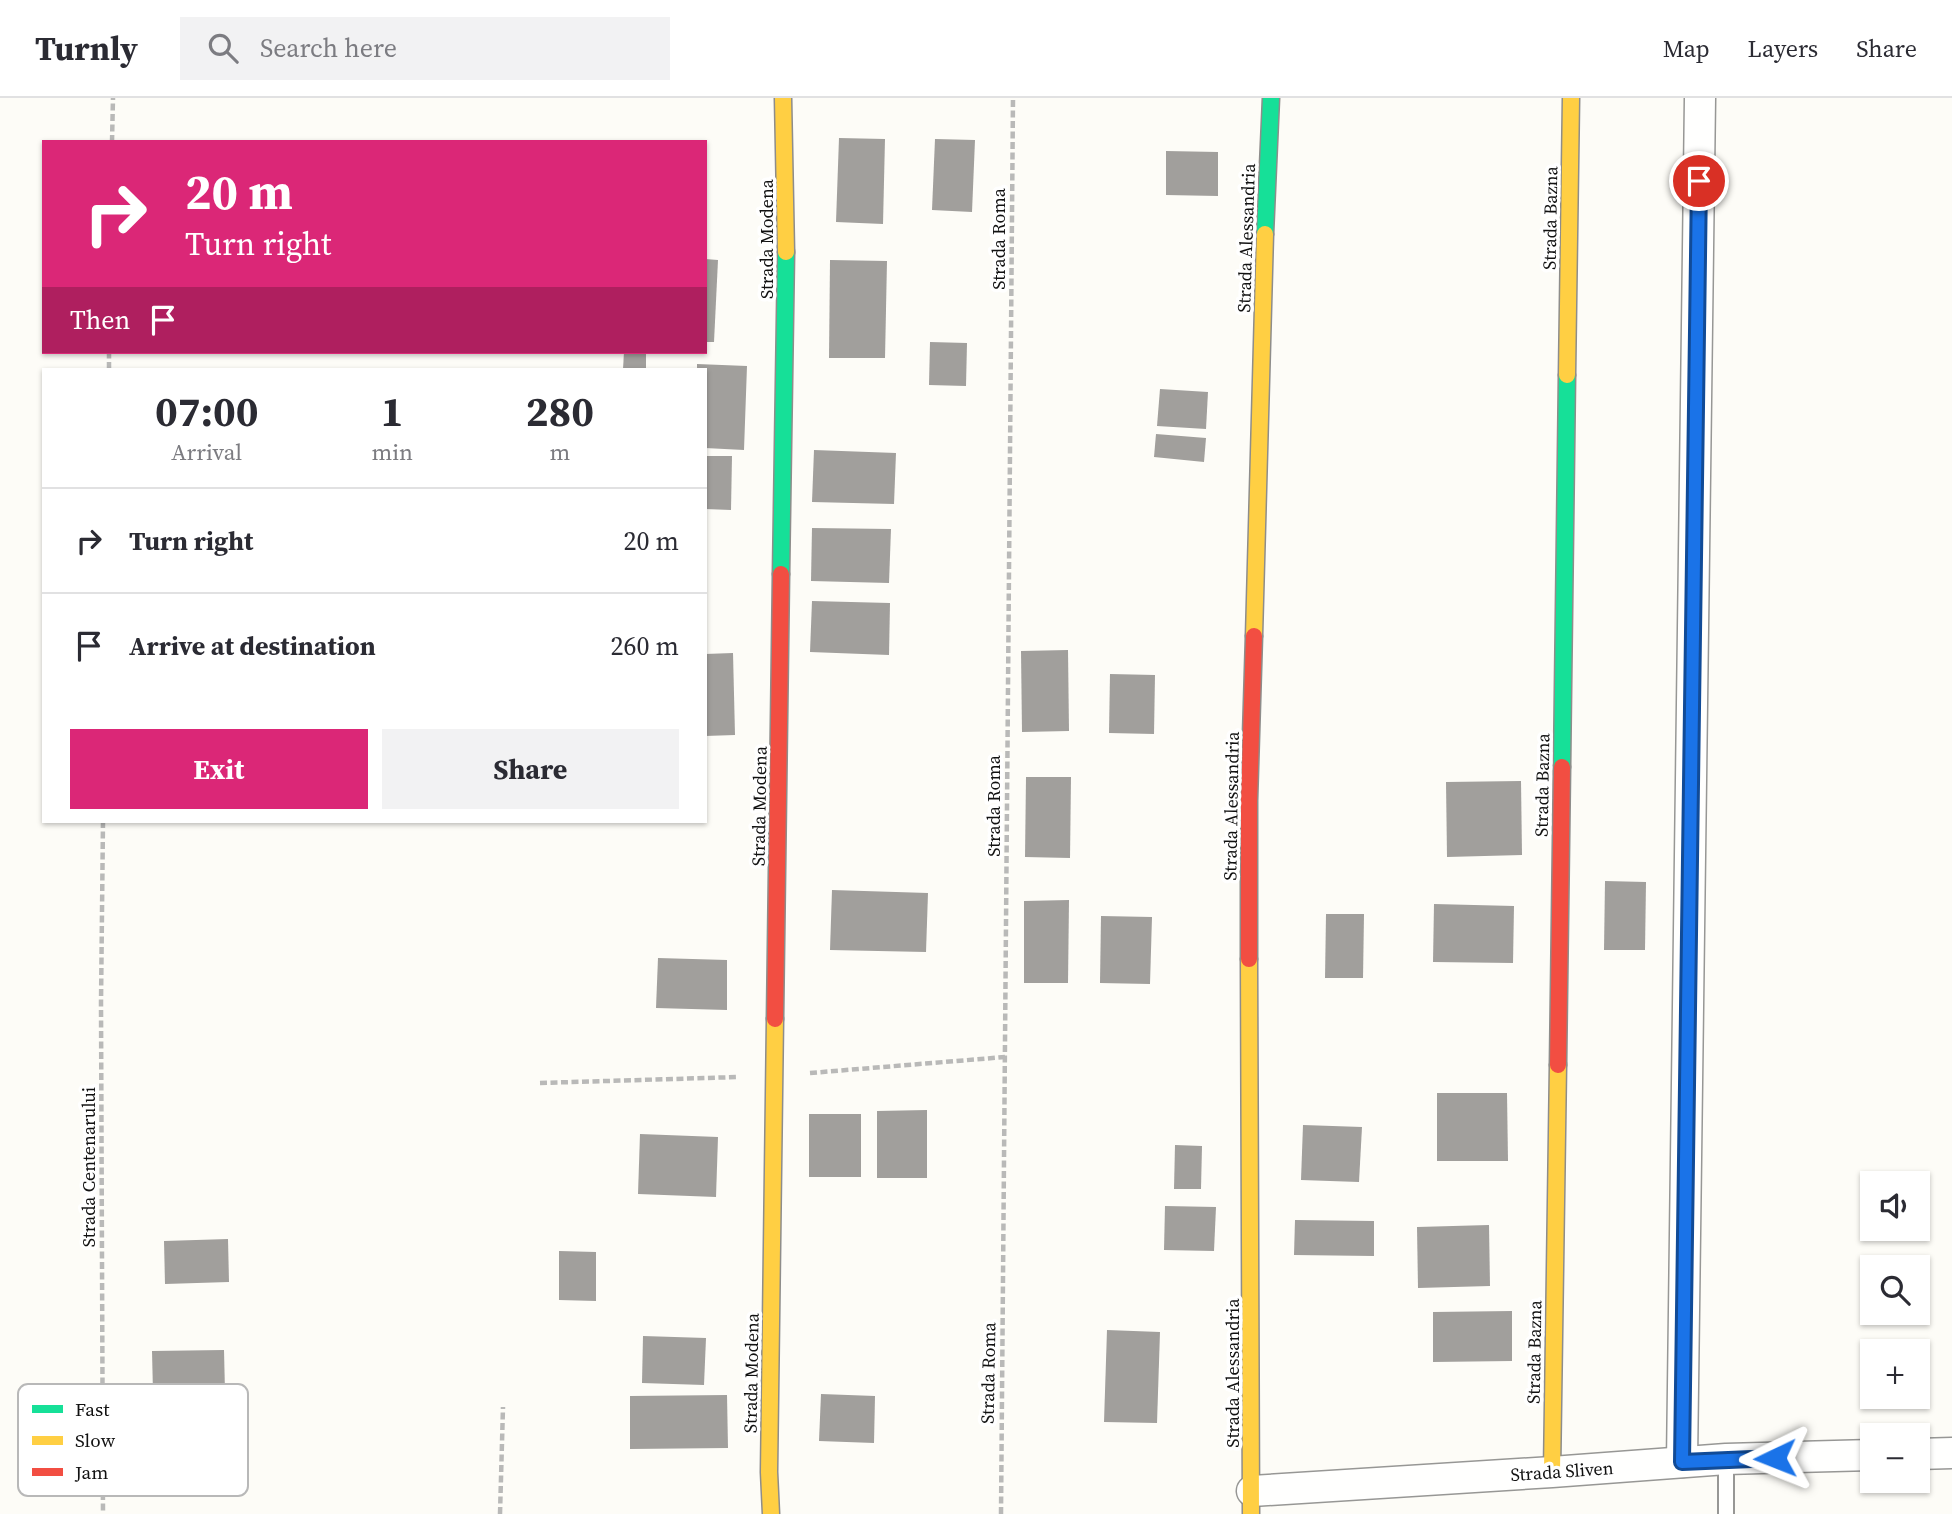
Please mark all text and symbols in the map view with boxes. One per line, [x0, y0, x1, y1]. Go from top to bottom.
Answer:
search box [180, 17, 670, 80]
text: Turnly [35, 26, 138, 71]
icon: search [204, 29, 242, 67]
text: Search here [260, 30, 397, 66]
text: Map [1663, 32, 1710, 65]
text: Layers [1748, 32, 1818, 65]
text: Share [1856, 32, 1917, 65]
pin [1669, 151, 1729, 211]
text: 20 m [185, 158, 293, 225]
street label: Strada Alessandria [1231, 162, 1261, 313]
icon: arrive [1680, 162, 1718, 200]
street label: Strada Bazna [1537, 165, 1563, 270]
icon: right [70, 168, 161, 259]
street label: Strada Modena [754, 178, 779, 299]
street label: Strada Roma [986, 187, 1011, 290]
text: Turn right [185, 222, 331, 266]
icon: arrive [144, 301, 182, 339]
text: Then [70, 302, 130, 338]
text: 07:00 [155, 382, 259, 440]
text: 1 [381, 382, 404, 440]
text: 280 [526, 382, 594, 440]
text: Arrival [171, 436, 242, 468]
text: min [371, 436, 413, 468]
text: m [550, 436, 570, 468]
icon: right [70, 522, 108, 560]
text: Turn right [129, 523, 253, 559]
text: 20 m [624, 523, 679, 559]
icon: arrive [70, 627, 108, 665]
text: Arrive at destination [129, 628, 376, 664]
text: 260 m [611, 628, 679, 664]
button: Exit [70, 729, 368, 809]
button: Share [382, 729, 679, 809]
street label: Strada Alessandria [1217, 730, 1245, 881]
street label: Strada Bazna [1529, 732, 1555, 837]
street label: Strada Modena [745, 745, 773, 866]
street label: Strada Roma [981, 754, 1006, 857]
street label: Strada Centenarului [76, 1087, 101, 1247]
map controls [1860, 1171, 1930, 1493]
button: sound [1860, 1171, 1930, 1241]
button: search [1860, 1255, 1930, 1325]
street label: Strada Alessandria [1220, 1298, 1245, 1448]
street label: Strada Bazna [1521, 1299, 1547, 1404]
street label: Strada Modena [737, 1312, 765, 1433]
street label: Strada Roma [975, 1321, 1001, 1424]
button: + [1860, 1339, 1930, 1409]
legend [18, 1384, 248, 1496]
text: Fast [75, 1396, 110, 1422]
position arrow [1738, 1421, 1812, 1495]
button: − [1860, 1423, 1930, 1493]
text: Slow [75, 1427, 116, 1453]
street label: Strada Sliven [1510, 1455, 1614, 1487]
text: Jam [74, 1459, 108, 1485]

